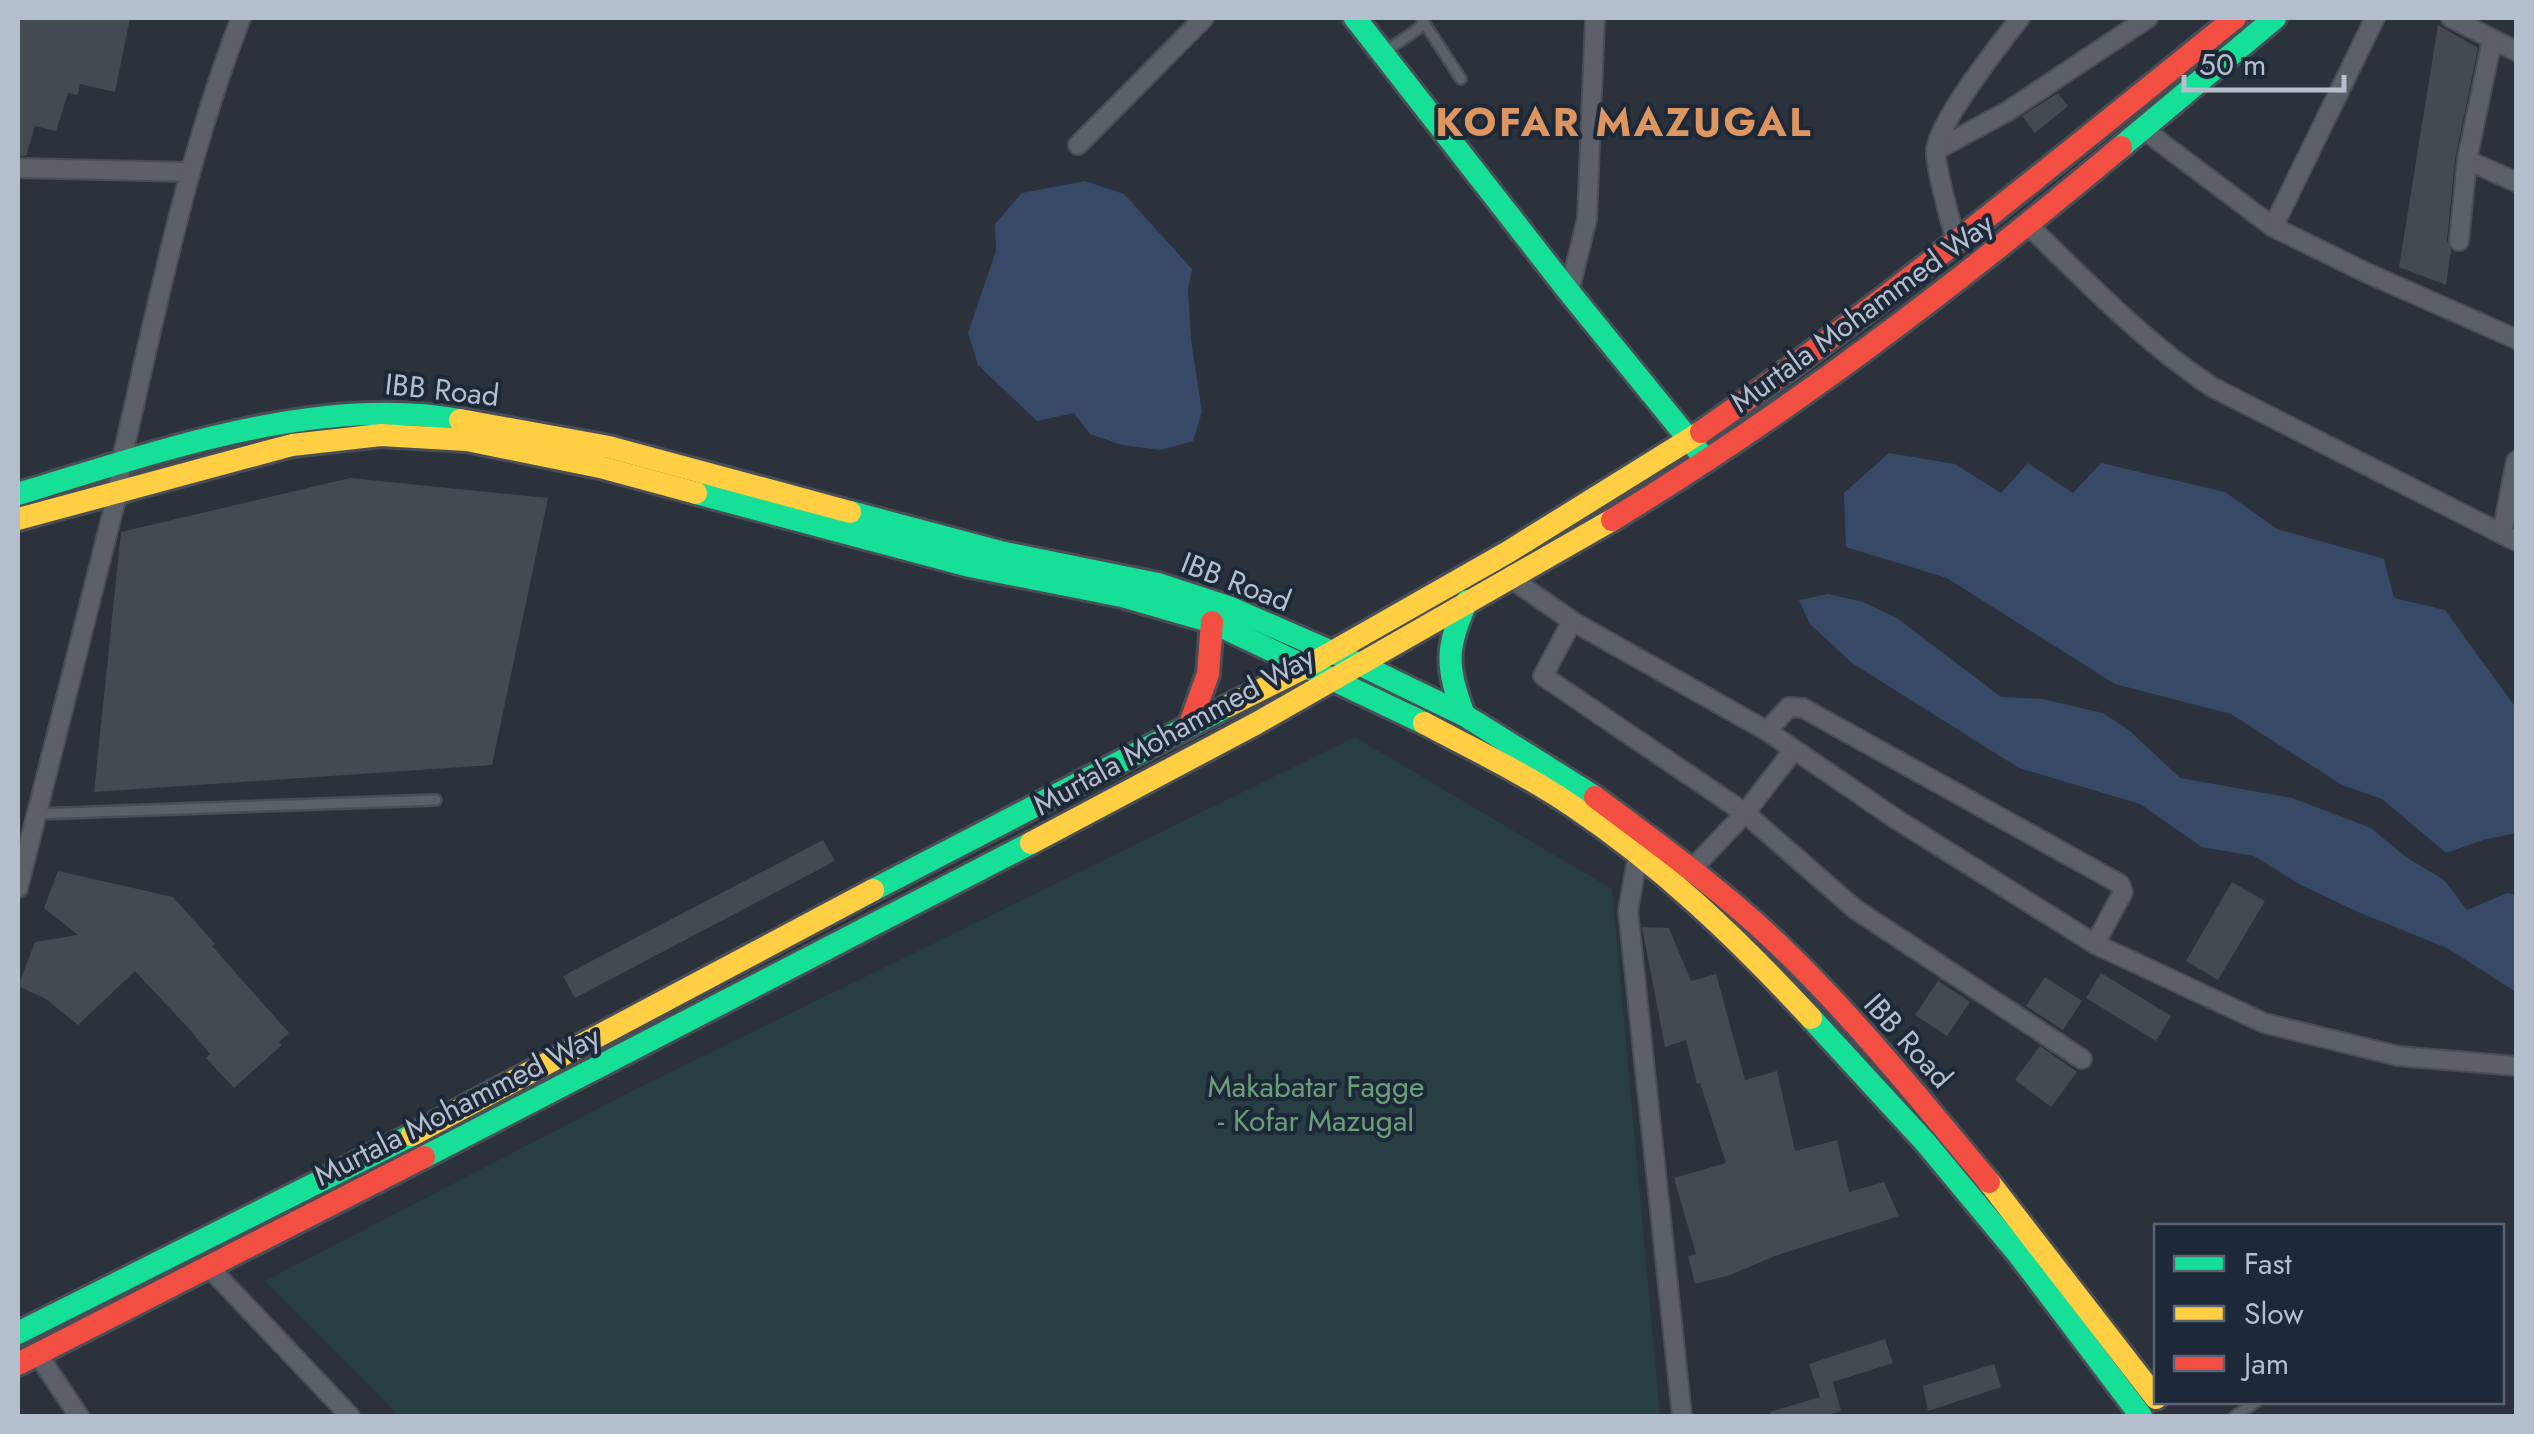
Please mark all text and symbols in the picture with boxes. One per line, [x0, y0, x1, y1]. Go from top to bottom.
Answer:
scale bar [2184, 30, 2344, 92]
text: 50 m [2199, 43, 2266, 86]
district label: KOFAR MAZUGAL [1435, 93, 1813, 151]
street label: Murtala Mohammed Way [1721, 202, 2003, 423]
street label: IBB Road [383, 362, 501, 417]
street label: IBB Road [1175, 541, 1297, 622]
street label: Murtala Mohammed Way [1025, 635, 1323, 826]
street label: IBB Road [1854, 984, 1963, 1098]
street label: Murtala Mohammed Way [306, 1014, 608, 1196]
park label: Makabatar Fagge - Kofar Mazugal [1208, 1065, 1425, 1142]
legend [2154, 1224, 2504, 1404]
text: Fast [2244, 1242, 2293, 1285]
text: Slow [2244, 1292, 2304, 1335]
text: Jam [2240, 1342, 2289, 1385]

